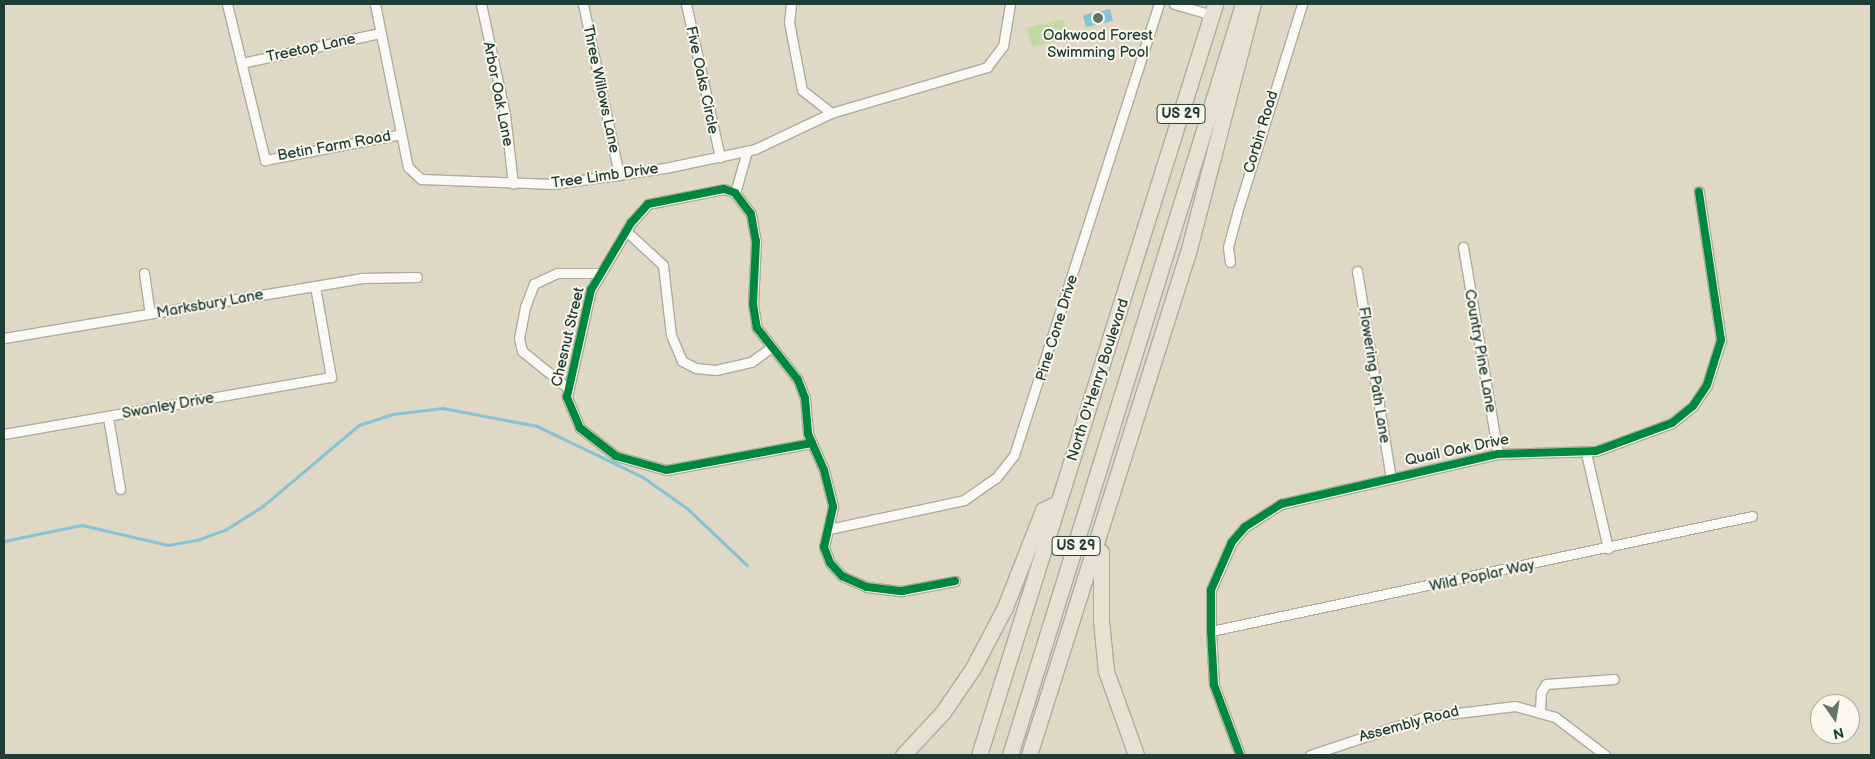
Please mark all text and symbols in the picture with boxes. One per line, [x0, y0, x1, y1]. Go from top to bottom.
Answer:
marker: Oakwood Forest Swimming Pool [1092, 12, 1104, 24]
street label: Three Willows Lane [579, 23, 623, 155]
street label: Five Oaks Circle [682, 24, 722, 136]
place label: Oakwood Forest Swimming Pool [1043, 26, 1153, 61]
street label: Treetop Lane [265, 30, 357, 66]
street label: Arbor Oak Lane [479, 40, 517, 148]
street label: Corbin Road [1240, 89, 1282, 175]
road number: US 29 [1156, 102, 1206, 126]
street label: Betin Farm Road [276, 127, 392, 165]
street label: Tree Limb Drive [550, 160, 660, 192]
street label: Pine Cone Drive [1032, 273, 1082, 383]
street label: Chesnut Street [548, 285, 588, 389]
street label: Marksbury Lane [155, 286, 265, 322]
street label: Country Pine Lane [1460, 287, 1500, 415]
street label: North O'Henry Boulevard [1063, 296, 1133, 464]
street label: Flowering Path Lane [1354, 306, 1394, 444]
street label: Swanley Drive [120, 389, 216, 423]
street label: Quail Oak Drive [1403, 430, 1511, 470]
road number: US 29 [1051, 534, 1101, 558]
street label: Wild Poplar Way [1427, 556, 1537, 596]
north arrow [1810, 694, 1860, 744]
street label: Assembly Road [1357, 702, 1461, 746]
text: N [1831, 724, 1845, 743]

